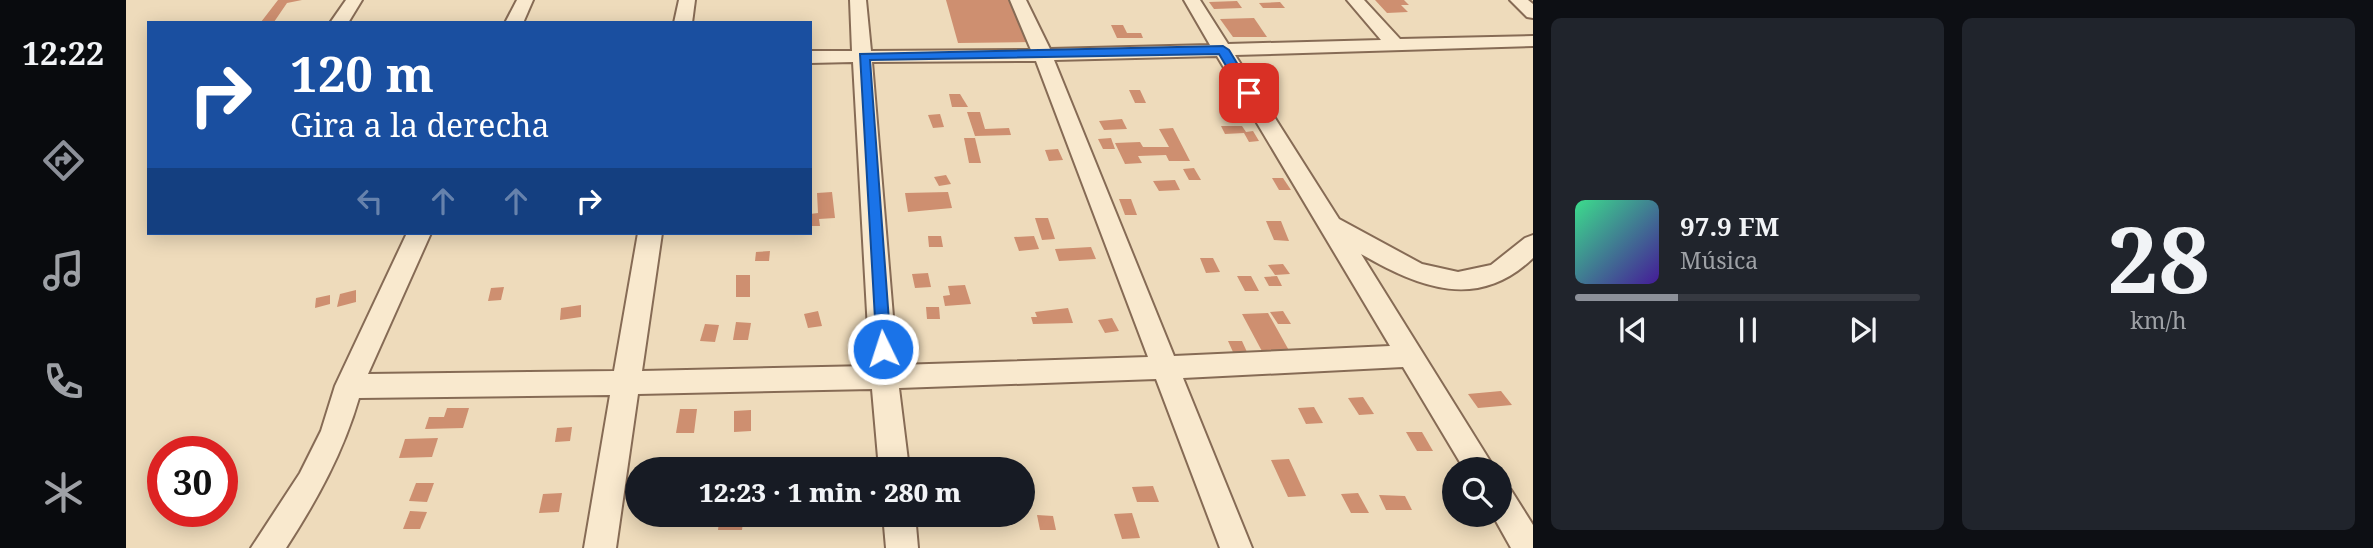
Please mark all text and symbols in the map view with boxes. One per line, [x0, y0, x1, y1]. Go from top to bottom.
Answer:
text: 12:22 [22, 31, 104, 74]
text: 120 m [290, 40, 434, 106]
icon: right [175, 49, 266, 140]
pin [1219, 63, 1279, 123]
icon: arrive [1230, 74, 1268, 112]
text: Gira a la derecha [290, 103, 550, 146]
icon: directions [39, 136, 88, 185]
icon: left [351, 182, 389, 220]
icon: ahead [424, 182, 462, 220]
icon: ahead [497, 182, 535, 220]
icon: right [570, 182, 608, 220]
text: 28 [2107, 196, 2210, 320]
text: 97.9 FM [1680, 208, 1779, 244]
text: Música [1680, 244, 1758, 276]
icon: music [39, 246, 88, 295]
text: km/h [2130, 304, 2187, 336]
icon: previous [1614, 311, 1652, 349]
icon: pause [1729, 311, 1767, 349]
icon: next [1844, 311, 1882, 349]
position arrow [846, 312, 920, 386]
icon: phone [39, 357, 88, 406]
speed limit sign: 30 [147, 436, 238, 527]
map controls [1442, 457, 1512, 527]
button: search [1442, 457, 1512, 527]
icon: climate [39, 468, 88, 517]
text: 12:23 · 1 min · 280 m [699, 474, 961, 510]

